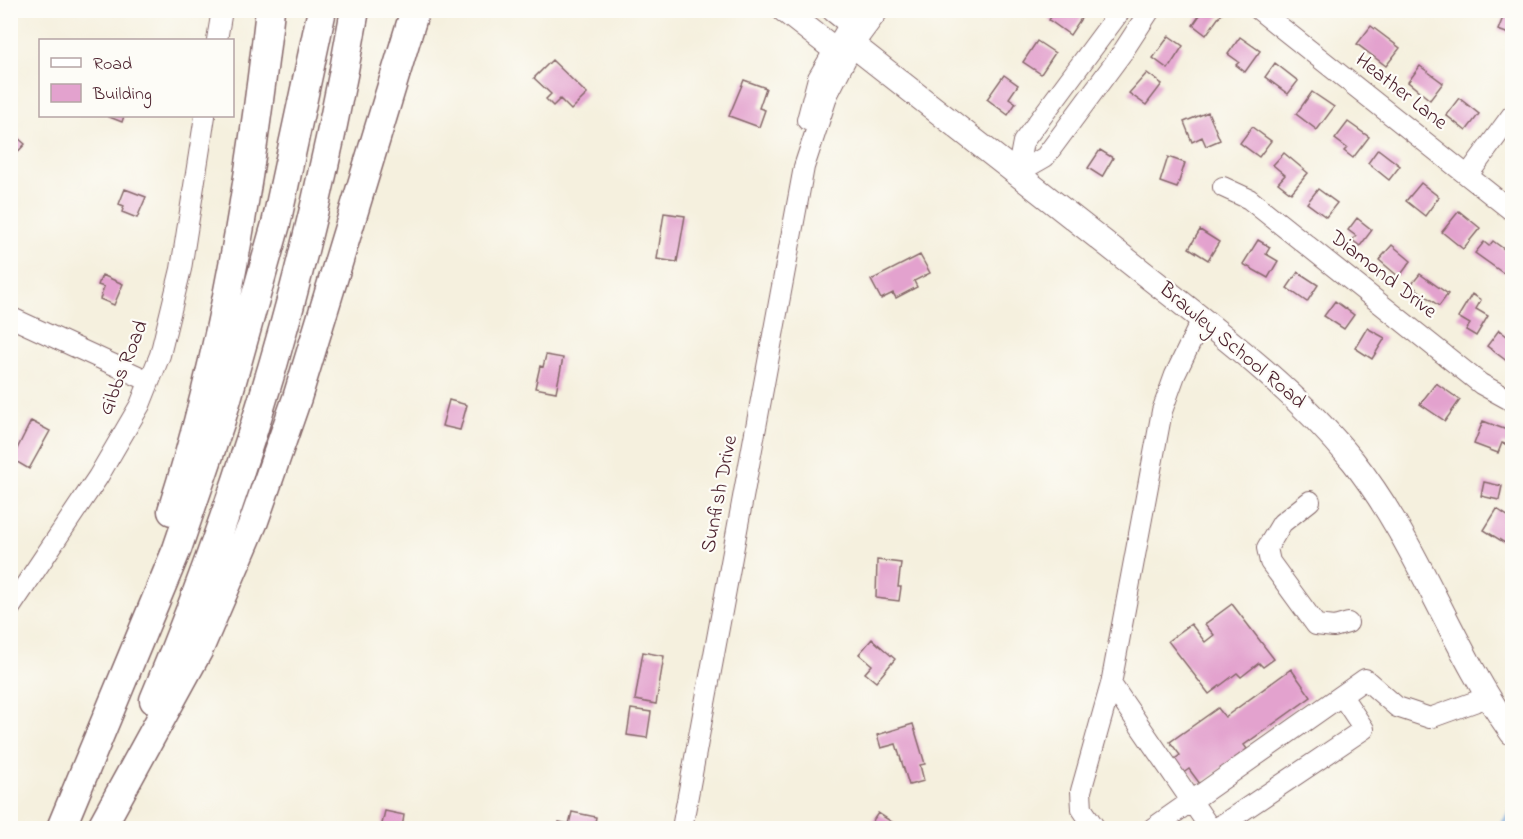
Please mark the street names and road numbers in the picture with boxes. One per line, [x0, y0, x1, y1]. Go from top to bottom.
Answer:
street label: Heather Lane [1348, 46, 1454, 138]
street label: Diamond Drive [1322, 223, 1444, 327]
street label: Brawley School Road [1150, 275, 1312, 418]
street label: Gibbs Road [91, 316, 157, 420]
street label: Sunfish Drive [694, 432, 746, 555]

